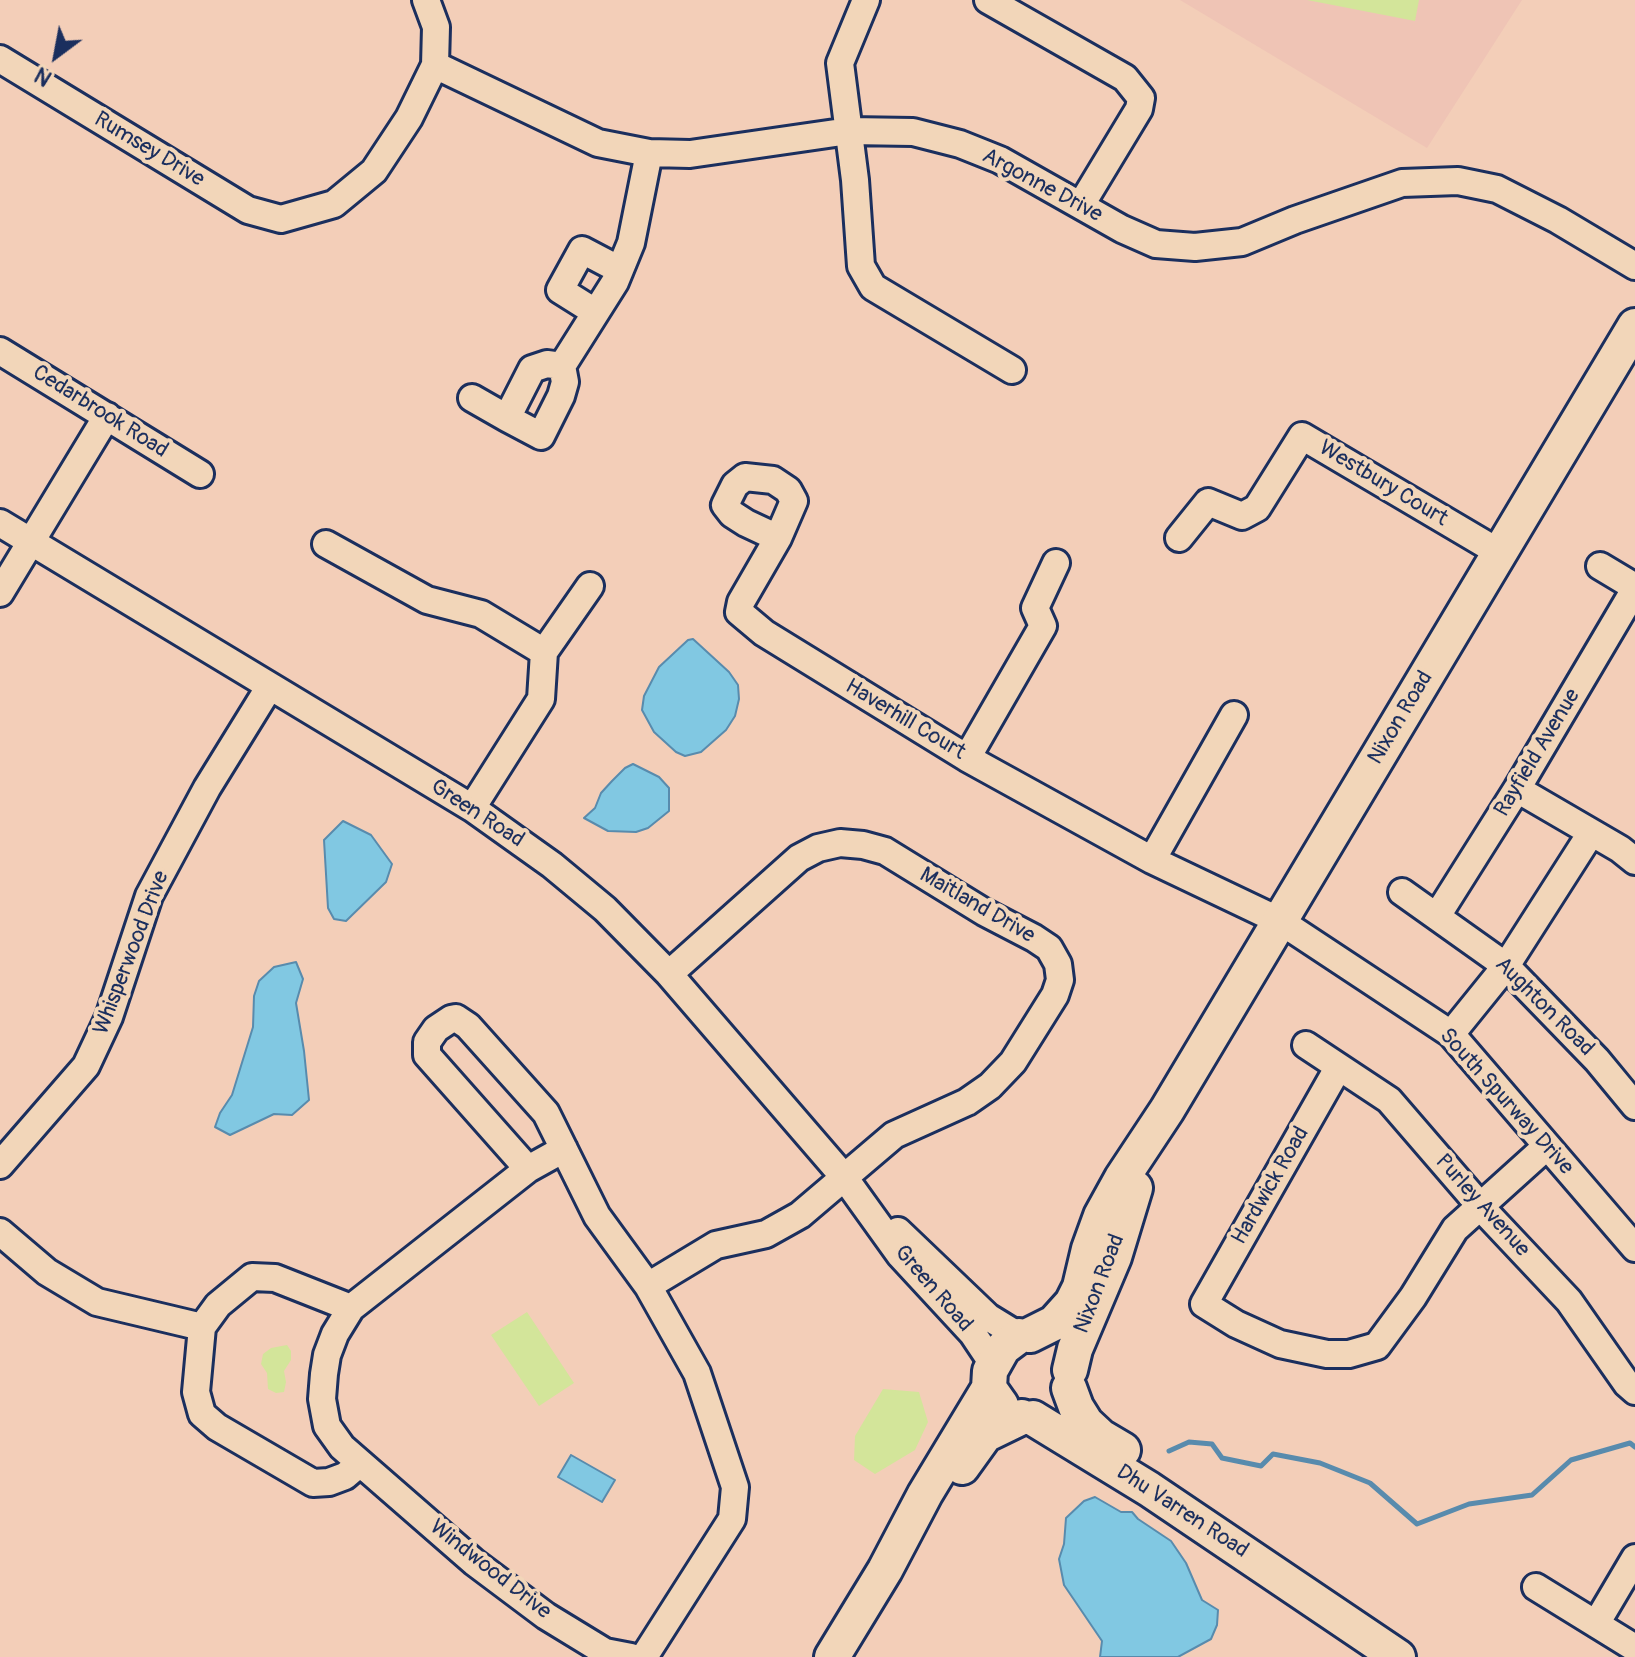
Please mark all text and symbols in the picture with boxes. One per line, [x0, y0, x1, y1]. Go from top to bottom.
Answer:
north arrow [16, 16, 96, 96]
text: N [30, 61, 57, 92]
street label: Rumsey Drive [89, 107, 209, 193]
street label: Argonne Drive [977, 143, 1107, 229]
street label: Cedarbrook Road [27, 360, 173, 464]
street label: Westbury Court [1314, 435, 1452, 533]
street label: Nixon Road [1363, 667, 1439, 769]
street label: Haverhill Court [840, 674, 970, 766]
street label: Rayfield Avenue [1489, 684, 1587, 822]
street label: Green Road [425, 774, 529, 854]
street label: Maitland Drive [915, 862, 1039, 950]
street label: Whisperwood Drive [89, 867, 175, 1039]
street label: Aughton Road [1489, 952, 1599, 1062]
street label: South Spurway Drive [1433, 1023, 1579, 1181]
street label: Hardwick Road [1227, 1122, 1315, 1250]
street label: Purley Avenue [1429, 1149, 1535, 1263]
street label: Nixon Road [1069, 1231, 1131, 1337]
street label: Green Road [888, 1240, 978, 1338]
street label: Dhu Varren Road [1111, 1460, 1253, 1564]
street label: Windwood Drive [424, 1514, 556, 1626]

